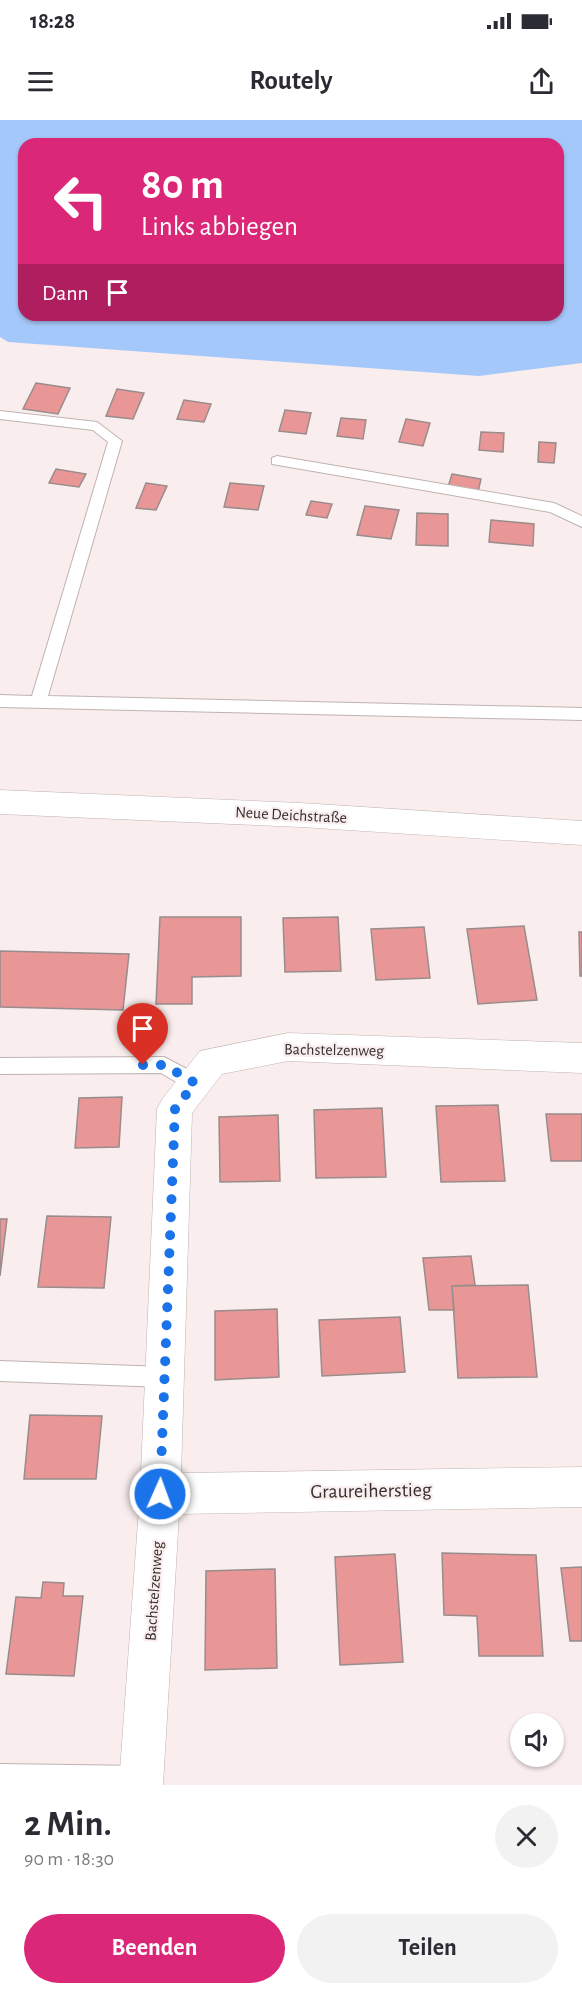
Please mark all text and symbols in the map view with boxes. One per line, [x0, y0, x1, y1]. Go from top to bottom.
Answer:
text: 18:28 [30, 10, 75, 32]
icon: menu [24, 65, 57, 98]
icon: share [525, 65, 558, 98]
text: Routely [249, 67, 333, 94]
icon: left [42, 162, 120, 240]
text: 80 m [141, 164, 224, 206]
text: Links abbiegen [141, 213, 298, 240]
icon: arrive [101, 276, 134, 309]
text: Dann [42, 282, 89, 304]
street label: Neue Deichstraße [235, 804, 347, 826]
pin [117, 1003, 168, 1065]
icon: arrive [126, 1012, 159, 1045]
street label: Bachstelzenweg [284, 1041, 384, 1059]
position arrow [128, 1462, 192, 1526]
street label: Graureiherstieg [310, 1480, 432, 1502]
street label: Bachstelzenweg [143, 1540, 165, 1641]
map controls [510, 1713, 564, 1767]
button: sound [510, 1713, 564, 1767]
button: close [495, 1805, 558, 1868]
text: 2 Min. [24, 1806, 112, 1842]
text: 90 m · 18:30 [24, 1849, 114, 1869]
button: Beenden [24, 1914, 285, 1983]
button: Teilen [297, 1914, 558, 1983]

